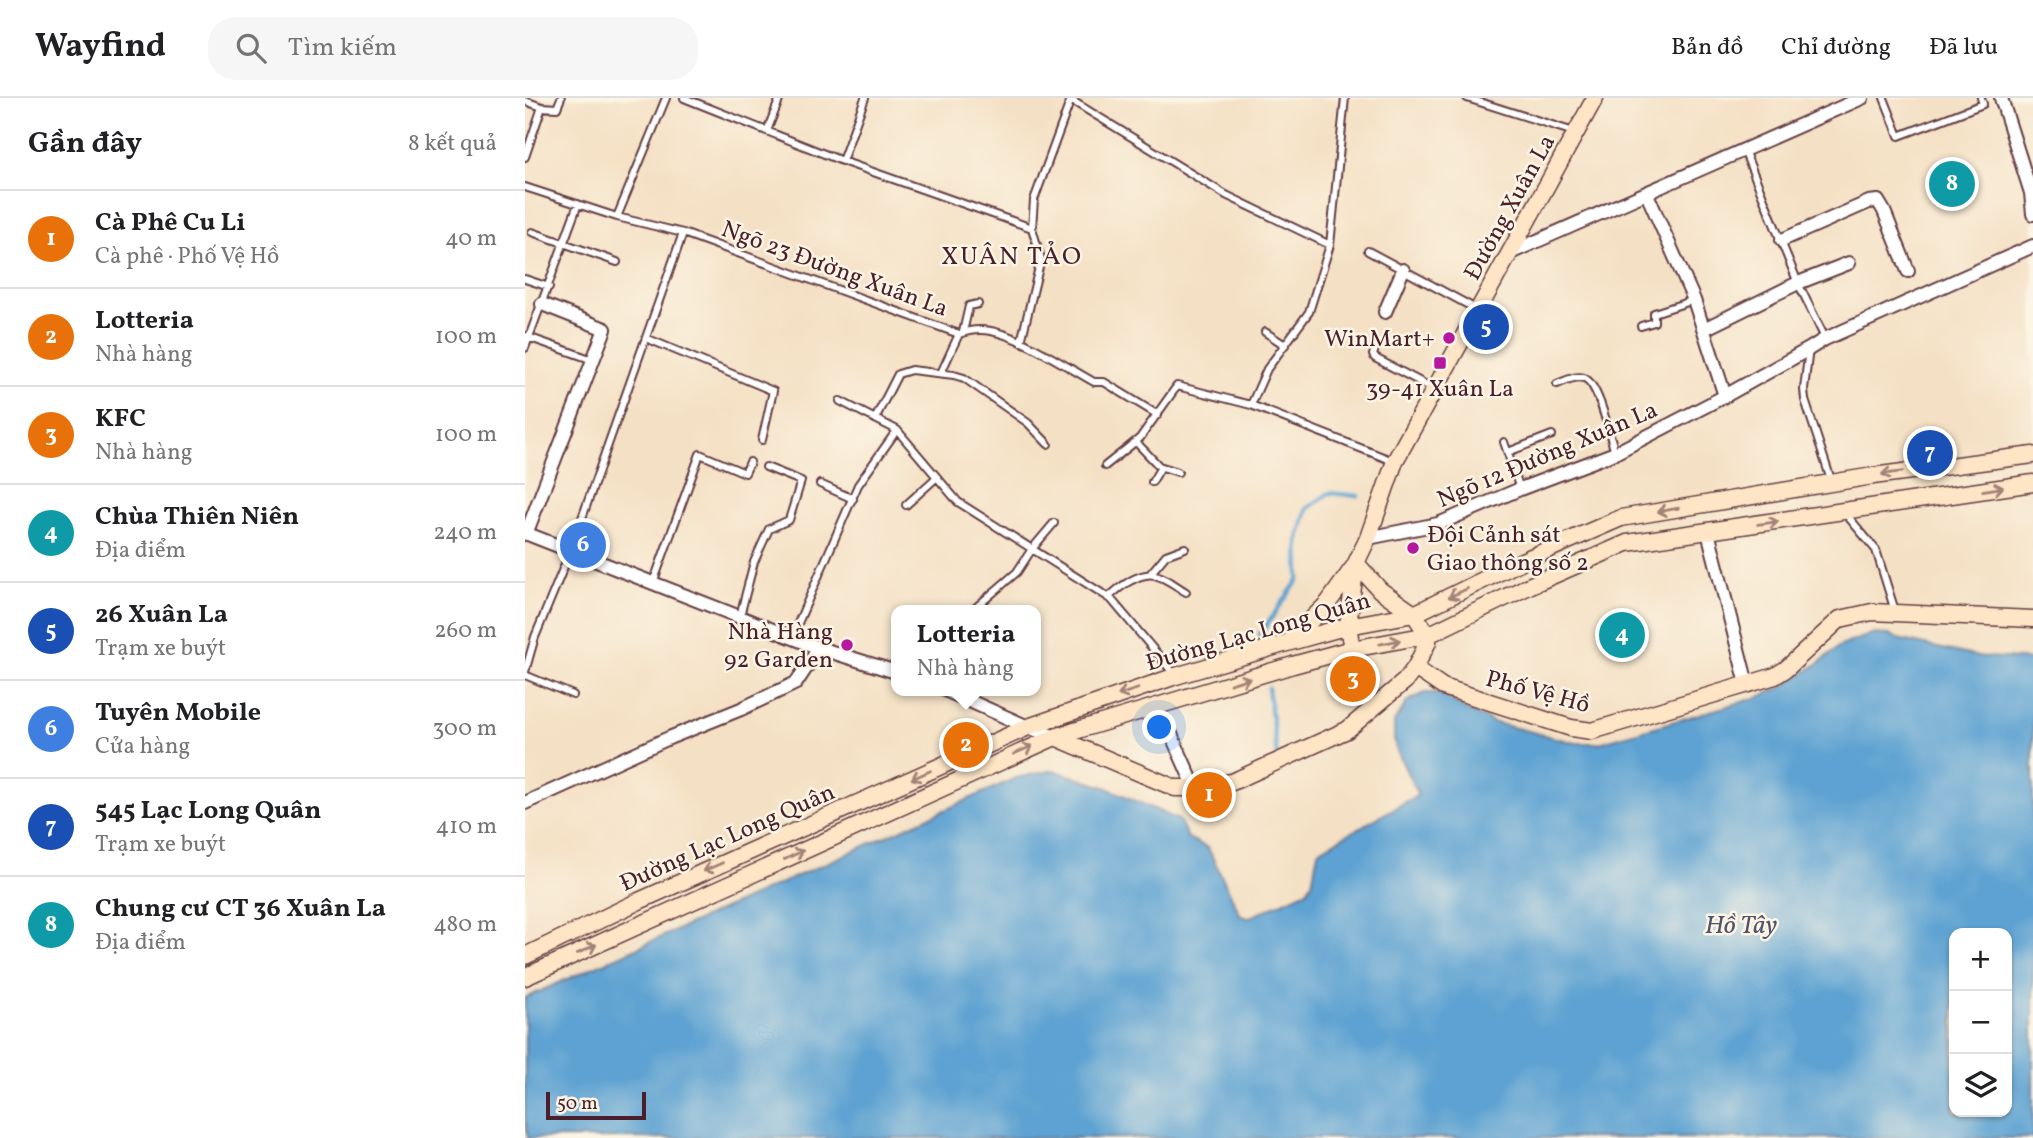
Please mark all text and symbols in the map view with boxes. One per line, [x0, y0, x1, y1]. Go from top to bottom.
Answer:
search box [208, 17, 698, 80]
text: Wayfind [35, 25, 166, 71]
icon: search [232, 29, 270, 67]
text: Tìm kiếm [288, 30, 397, 66]
text: Bản đồ [1671, 31, 1743, 65]
text: Chỉ đường [1781, 31, 1891, 65]
text: Đã lưu [1929, 31, 1998, 65]
text: Gần đây [28, 123, 142, 165]
text: 8 kết quả [408, 128, 497, 160]
street label: Đường Xuân La [1457, 129, 1565, 287]
pin: 8 [1929, 158, 1975, 210]
text: Cà Phê Cu Li [95, 205, 245, 241]
street label: Ngõ 23 Đường Xuân La [716, 213, 952, 327]
text: 1 [46, 223, 56, 255]
text: 40 m [445, 223, 497, 255]
district label: XUÂN TẢO [941, 239, 1083, 275]
text: Cà phê · Phố Vệ Hồ [95, 241, 279, 273]
pin: 5 [1463, 301, 1509, 353]
text: Lotteria [95, 303, 194, 339]
text: 2 [45, 321, 57, 353]
text: 100 m [435, 321, 497, 353]
place label: WinMart+ [1324, 323, 1435, 357]
marker: WinMart+ [1441, 330, 1457, 346]
text: Nhà hàng [95, 339, 192, 371]
marker: 39-41 Xuân La [1432, 355, 1448, 371]
place label: 39-41 Xuân La [1366, 373, 1514, 407]
street label: Ngõ 12 Đường Xuân La [1432, 394, 1663, 518]
text: KFC [95, 401, 146, 437]
text: 3 [45, 419, 57, 451]
text: 100 m [435, 419, 497, 451]
pin: 7 [1907, 427, 1953, 479]
text: Nhà hàng [95, 437, 192, 469]
one-way arrow [1882, 467, 1904, 480]
one-way arrow [1981, 482, 2004, 495]
text: Chùa Thiên Niên [95, 499, 299, 535]
one-way arrow [1657, 504, 1680, 517]
one-way arrow [1756, 516, 1779, 529]
text: 4 [44, 517, 58, 549]
text: 240 m [433, 517, 497, 549]
pin: 6 [560, 519, 606, 571]
place label: Đội Cảnh sát Giao thông số 2 [1427, 519, 1589, 581]
text: Địa điểm [95, 535, 186, 567]
marker: Đội Cảnh sát Giao thông số 2 [1405, 540, 1421, 556]
street label: Đường Lạc Long Quân [1142, 585, 1375, 681]
one-way arrow [1448, 587, 1469, 601]
text: 26 Xuân La [95, 597, 228, 633]
popup [891, 605, 1041, 696]
pin: 4 [1599, 609, 1645, 661]
text: 5 [45, 615, 57, 647]
text: 260 m [434, 615, 497, 647]
place label: Nhà Hàng 92 Garden [724, 616, 833, 678]
text: Lotteria [917, 617, 1015, 653]
text: Trạm xe buýt [95, 633, 226, 665]
one-way arrow [1378, 635, 1401, 648]
marker: Nhà Hàng 92 Garden [839, 637, 855, 653]
text: Nhà hàng [917, 653, 1014, 685]
pin: 3 [1330, 653, 1376, 705]
street label: Phố Vệ Hồ [1482, 663, 1593, 723]
one-way arrow [1229, 673, 1251, 686]
one-way arrow [1118, 687, 1140, 699]
text: Tuyên Mobile [95, 695, 261, 731]
your location [1142, 710, 1176, 744]
text: 6 [45, 713, 57, 745]
text: 300 m [433, 713, 497, 745]
pin: 2 [943, 719, 989, 771]
text: Cửa hàng [95, 731, 190, 763]
one-way arrow [1012, 743, 1034, 756]
one-way arrow [911, 769, 932, 782]
pin: 1 [1186, 769, 1232, 821]
street label: Đường Lạc Long Quân [615, 776, 841, 902]
text: 545 Lạc Long Quân [95, 793, 321, 829]
text: 7 [46, 811, 57, 843]
text: 410 m [436, 811, 497, 843]
text: Trạm xe buýt [95, 829, 226, 861]
one-way arrow [783, 848, 804, 861]
one-way arrow [703, 861, 725, 874]
text: Chung cư CT 36 Xuân La [95, 891, 386, 927]
water label: Hồ Tây [1705, 908, 1778, 944]
text: 8 [45, 909, 57, 941]
text: 480 m [433, 909, 497, 941]
text: Địa điểm [95, 927, 186, 959]
map controls [1949, 928, 2012, 1117]
button: + [1949, 928, 2012, 991]
one-way arrow [576, 942, 597, 955]
button: − [1949, 991, 2012, 1054]
button: layers [1949, 1054, 2012, 1117]
scale bar [546, 1089, 646, 1121]
text: 50 m [557, 1091, 598, 1117]

